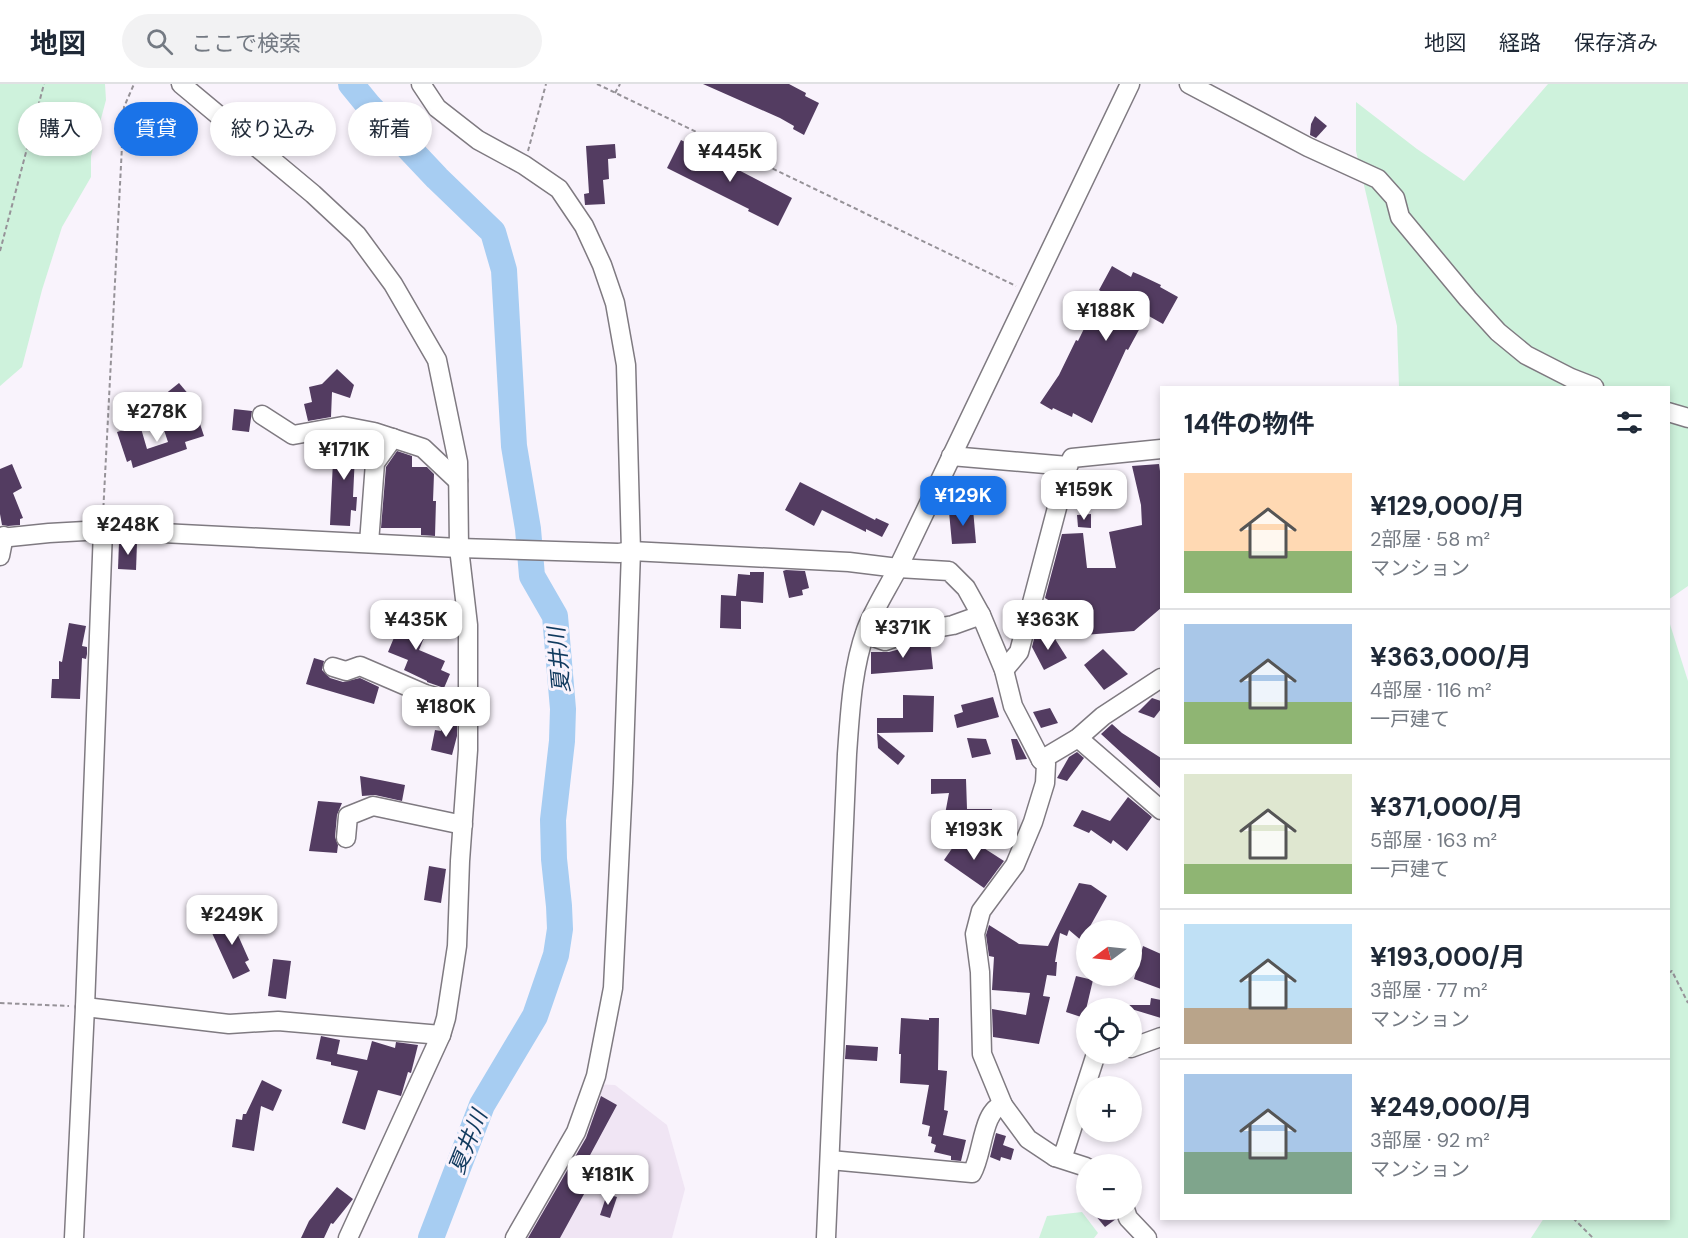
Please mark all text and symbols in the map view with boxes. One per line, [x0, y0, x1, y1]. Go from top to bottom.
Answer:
search box [122, 14, 542, 68]
text: 地図 [30, 25, 86, 62]
icon: search [143, 25, 176, 58]
text: ここで検索 [191, 29, 301, 58]
text: 地図 [1424, 29, 1466, 57]
text: 経路 [1499, 29, 1541, 57]
text: 保存済み [1574, 29, 1658, 57]
chip: 購入 [18, 102, 102, 156]
chip: 賃貸 [114, 102, 198, 156]
chip: 絞り込み [210, 102, 336, 156]
chip: 新着 [348, 102, 432, 156]
pin: ¥445K [688, 132, 772, 183]
text: ¥445K [698, 138, 762, 164]
pin: ¥188K [1064, 291, 1148, 342]
text: ¥188K [1077, 297, 1135, 323]
pin: ¥278K [115, 392, 199, 443]
text: ¥278K [127, 398, 187, 424]
icon: filters [1613, 406, 1646, 439]
text: 14件の物件 [1184, 407, 1314, 441]
pin: ¥171K [302, 430, 386, 481]
text: ¥171K [318, 436, 370, 462]
pin: ¥159K [1042, 470, 1126, 521]
pin: ¥129K [921, 476, 1005, 527]
text: ¥159K [1055, 476, 1113, 502]
text: ¥129K [934, 482, 992, 508]
text: ¥129,000/月 [1370, 489, 1525, 523]
icon: home [1232, 497, 1304, 569]
pin: ¥248K [86, 505, 170, 556]
text: ¥248K [96, 511, 160, 537]
text: 2部屋 · 58 m² [1370, 526, 1490, 552]
text: マンション [1370, 555, 1470, 581]
pin: ¥435K [374, 600, 458, 651]
pin: ¥363K [1006, 600, 1090, 651]
text: ¥435K [384, 606, 448, 632]
text: ¥363K [1017, 606, 1079, 632]
pin: ¥371K [861, 608, 945, 659]
text: ¥371K [875, 614, 931, 640]
water label: 夏井川 [542, 624, 576, 694]
text: ¥363,000/月 [1370, 640, 1532, 674]
icon: home [1232, 648, 1304, 720]
text: 4部屋 · 116 m² [1370, 677, 1492, 703]
pin: ¥180K [404, 687, 488, 738]
text: ¥180K [416, 693, 476, 719]
text: 一戸建て [1370, 706, 1450, 732]
text: ¥371,000/月 [1370, 790, 1524, 824]
icon: home [1232, 798, 1304, 870]
pin: ¥193K [932, 810, 1016, 861]
text: ¥193K [945, 816, 1003, 842]
text: 5部屋 · 163 m² [1370, 827, 1497, 853]
text: 一戸建て [1370, 856, 1450, 882]
pin: ¥249K [190, 895, 274, 946]
text: ¥249K [200, 901, 264, 927]
north arrow [1076, 920, 1142, 986]
map controls [1076, 920, 1142, 1220]
text: ¥193,000/月 [1370, 940, 1526, 974]
icon: home [1232, 948, 1304, 1020]
text: 3部屋 · 77 m² [1370, 977, 1488, 1003]
button: locate [1076, 998, 1142, 1064]
text: マンション [1370, 1006, 1470, 1032]
button: + [1076, 1076, 1142, 1142]
text: ¥249,000/月 [1370, 1090, 1533, 1124]
icon: home [1232, 1098, 1304, 1170]
water label: 夏井川 [442, 1104, 495, 1178]
text: 3部屋 · 92 m² [1370, 1127, 1490, 1153]
button: − [1076, 1154, 1142, 1220]
pin: ¥181K [566, 1155, 650, 1206]
text: マンション [1370, 1156, 1470, 1182]
text: ¥181K [582, 1161, 634, 1187]

